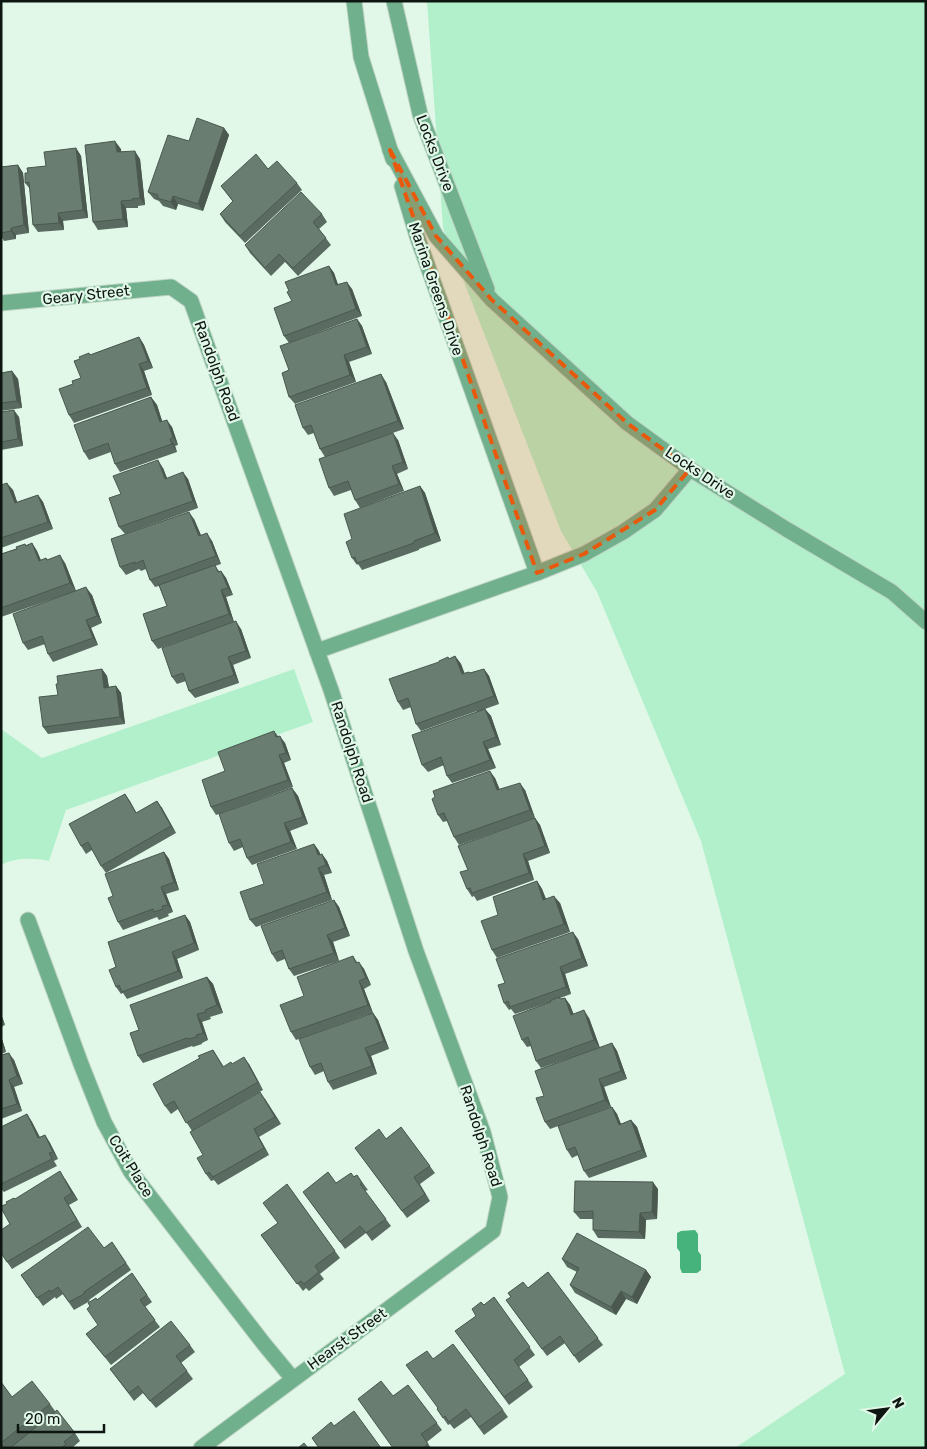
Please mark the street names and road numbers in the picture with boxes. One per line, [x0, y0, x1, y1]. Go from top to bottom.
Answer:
street label: Locks Drive [412, 112, 458, 194]
street label: Marina Greens Drive [405, 220, 467, 358]
street label: Geary Street [42, 281, 131, 309]
street label: Randolph Road [190, 318, 244, 424]
street label: Locks Drive [662, 443, 738, 503]
street label: Randolph Road [327, 699, 377, 805]
street label: Randolph Road [456, 1083, 506, 1189]
street label: Coit Place [105, 1132, 157, 1200]
street label: Hearst Street [304, 1304, 390, 1374]

